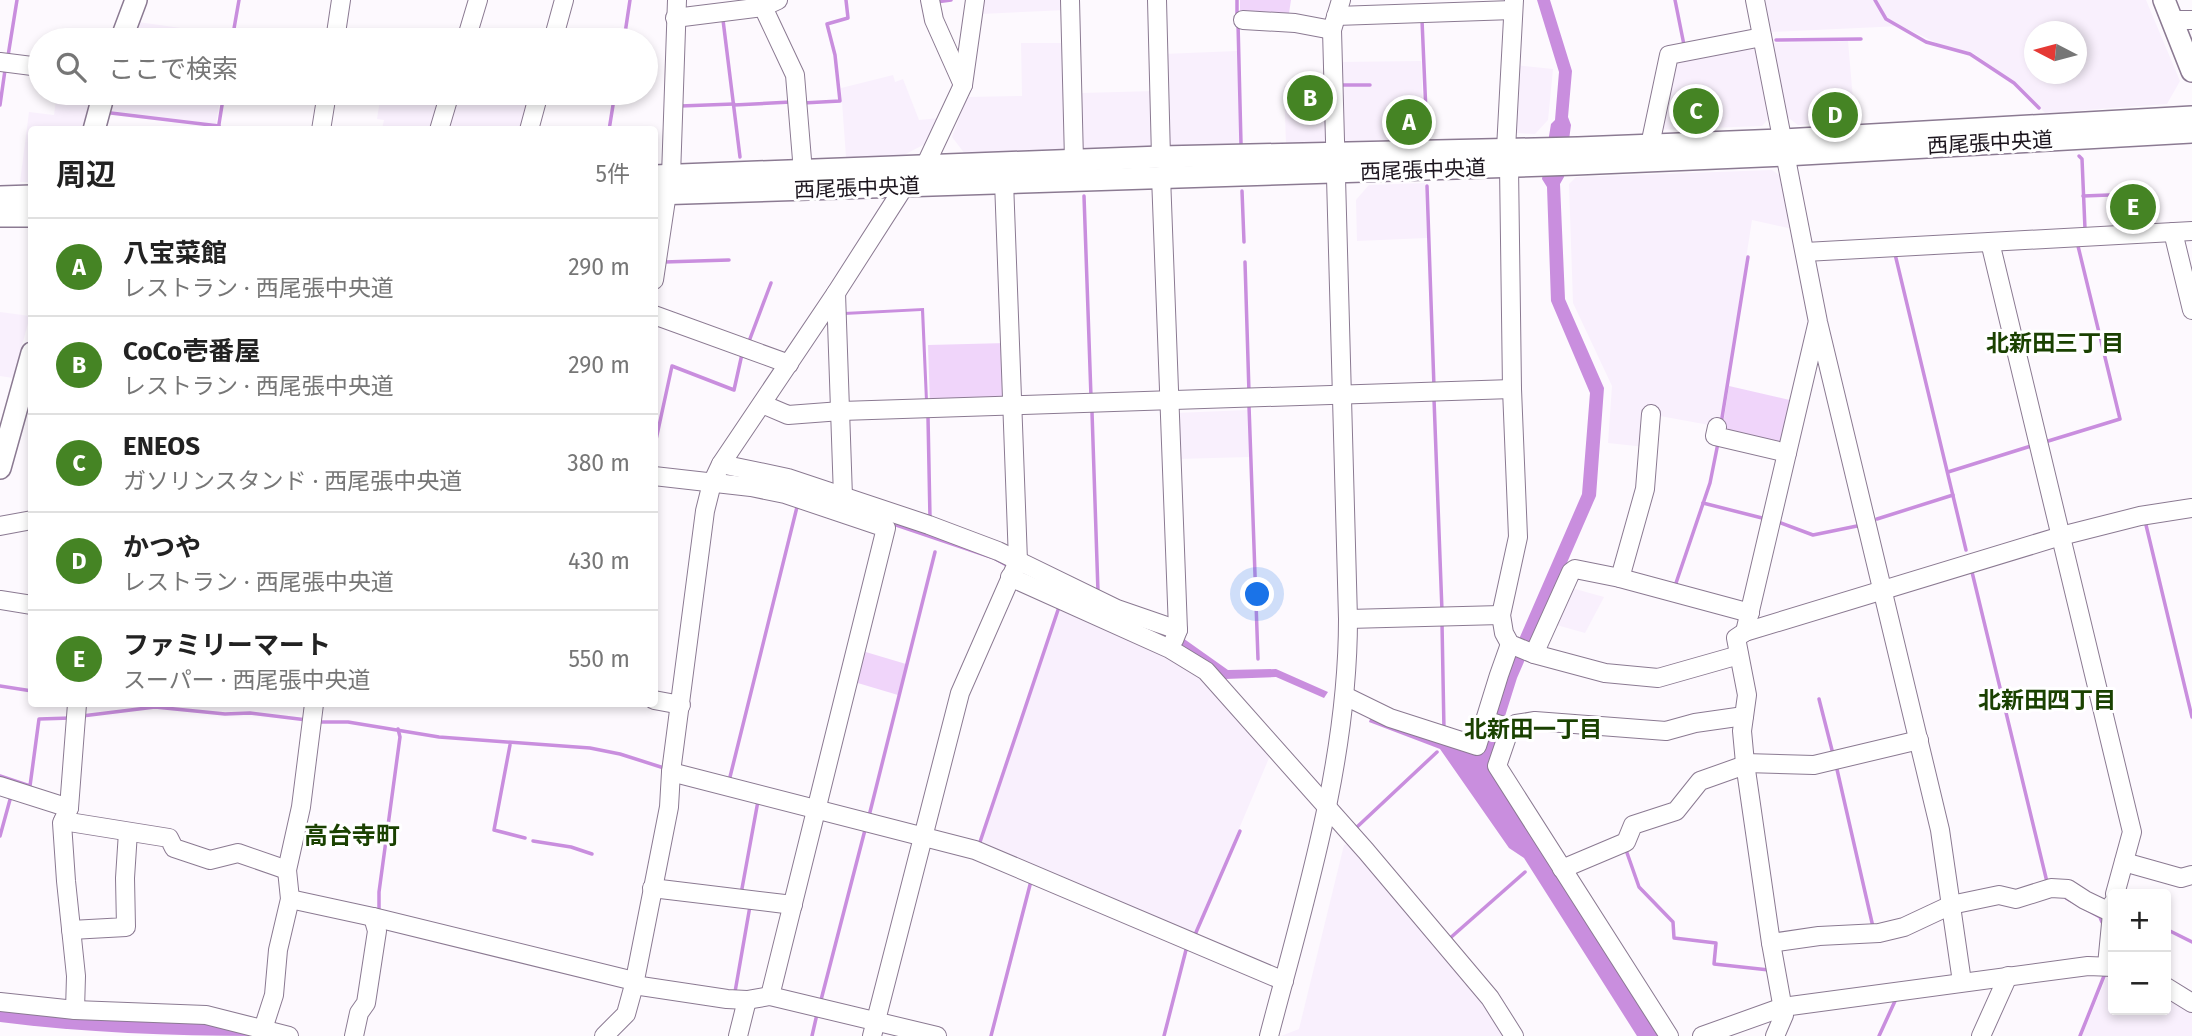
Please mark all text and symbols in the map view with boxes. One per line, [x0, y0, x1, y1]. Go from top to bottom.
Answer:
north arrow [2024, 21, 2087, 84]
search box [28, 28, 658, 105]
icon: search [52, 48, 90, 86]
text: ここで検索 [108, 54, 238, 85]
pin: B [1287, 72, 1333, 124]
pin: C [1673, 85, 1719, 137]
pin: D [1812, 89, 1858, 141]
pin: A [1386, 96, 1432, 148]
street label: 西尾張中央道 [1926, 127, 2054, 159]
street label: 西尾張中央道 [1360, 155, 1486, 185]
text: 周辺 [56, 157, 116, 193]
text: 5件 [595, 160, 630, 188]
street label: 西尾張中央道 [794, 173, 920, 203]
pin: E [2110, 181, 2156, 233]
text: 八宝菜館 [123, 238, 227, 269]
text: A [72, 253, 86, 281]
text: 290 m [568, 253, 630, 281]
text: レストラン · 西尾張中央道 [123, 274, 394, 302]
district label: 北新田三丁目 [1986, 329, 2124, 357]
text: CoCo壱番屋 [123, 336, 260, 367]
text: B [72, 351, 86, 379]
text: 290 m [568, 351, 630, 379]
text: レストラン · 西尾張中央道 [123, 372, 394, 400]
text: ENEOS [123, 431, 200, 462]
text: C [72, 449, 86, 477]
text: 380 m [567, 449, 630, 477]
text: ガソリンスタンド · 西尾張中央道 [123, 467, 462, 495]
text: かつや [123, 532, 201, 563]
text: D [72, 547, 86, 575]
text: 430 m [568, 547, 630, 575]
text: レストラン · 西尾張中央道 [123, 568, 394, 596]
your location [1240, 577, 1274, 611]
text: ファミリーマート [123, 630, 331, 661]
text: E [73, 645, 85, 673]
text: 550 m [568, 645, 630, 673]
text: スーパー · 西尾張中央道 [123, 666, 370, 694]
district label: 北新田四丁目 [1978, 686, 2116, 714]
district label: 北新田一丁目 [1464, 715, 1602, 743]
district label: 高台寺町 [304, 822, 400, 850]
map controls [2108, 889, 2171, 1015]
button: + [2108, 889, 2171, 952]
button: − [2108, 952, 2171, 1015]

